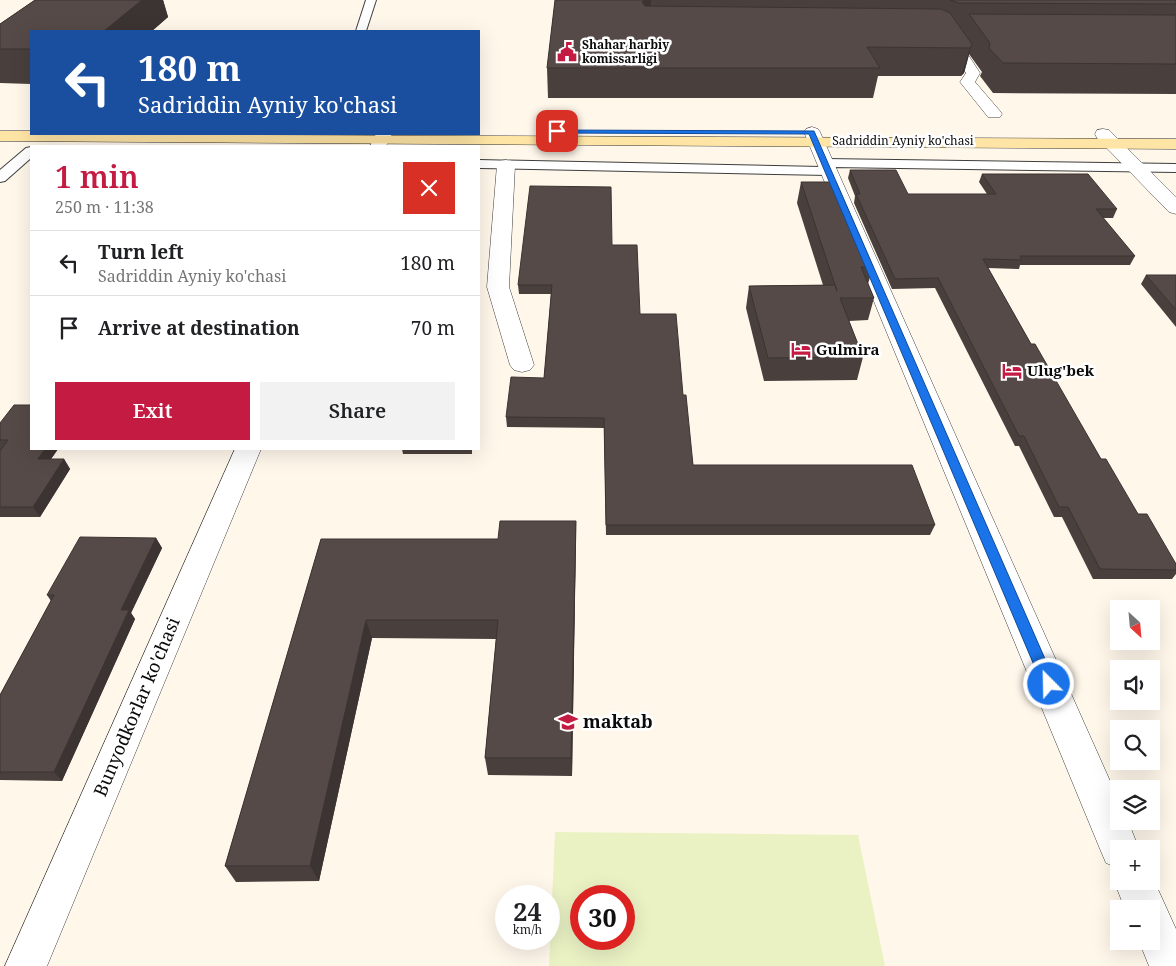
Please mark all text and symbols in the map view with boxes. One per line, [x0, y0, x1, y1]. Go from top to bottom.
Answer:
place label: Shahar harbiy komissarligi [582, 36, 669, 67]
public building icon: Shahar harbiy komissarligi [556, 41, 578, 63]
text: 180 m [138, 44, 241, 91]
icon: left [55, 50, 120, 115]
text: Sadriddin Ayniy ko'chasi [138, 89, 397, 119]
pin [536, 110, 578, 152]
icon: arrive [543, 117, 571, 145]
street label: Sadriddin Ayniy ko'chasi [832, 132, 974, 149]
text: 1 min [55, 156, 139, 197]
button: close [403, 162, 455, 214]
text: 250 m · 11:38 [55, 196, 154, 218]
text: Turn left [98, 239, 184, 265]
icon: left [55, 249, 83, 277]
text: 180 m [400, 250, 455, 276]
text: Sadriddin Ayniy ko'chasi [98, 265, 286, 287]
icon: arrive [55, 314, 83, 342]
text: Arrive at destination [98, 315, 300, 341]
text: 70 m [411, 315, 455, 341]
hotel icon: Gulmira [790, 339, 812, 361]
place label: Gulmira [816, 339, 879, 359]
hotel icon: Ulug'bek [1001, 360, 1023, 382]
place label: Ulug'bek [1027, 360, 1095, 380]
button: Exit [55, 382, 250, 440]
button: Share [260, 382, 455, 440]
north arrow [1110, 600, 1160, 650]
map controls [1110, 600, 1160, 950]
street label: Bunyodkorlar ko'chasi [87, 613, 185, 800]
position arrow [1022, 657, 1074, 709]
button: sound [1110, 660, 1160, 710]
place label: maktab [583, 709, 653, 733]
school or university icon: maktab [557, 711, 579, 733]
button: search [1110, 720, 1160, 770]
button: layers [1110, 780, 1160, 830]
button: + [1110, 840, 1160, 890]
speed limit sign: 30 [570, 885, 635, 950]
text: 24 [513, 894, 542, 928]
button: − [1110, 900, 1160, 950]
text: km/h [513, 921, 542, 938]

